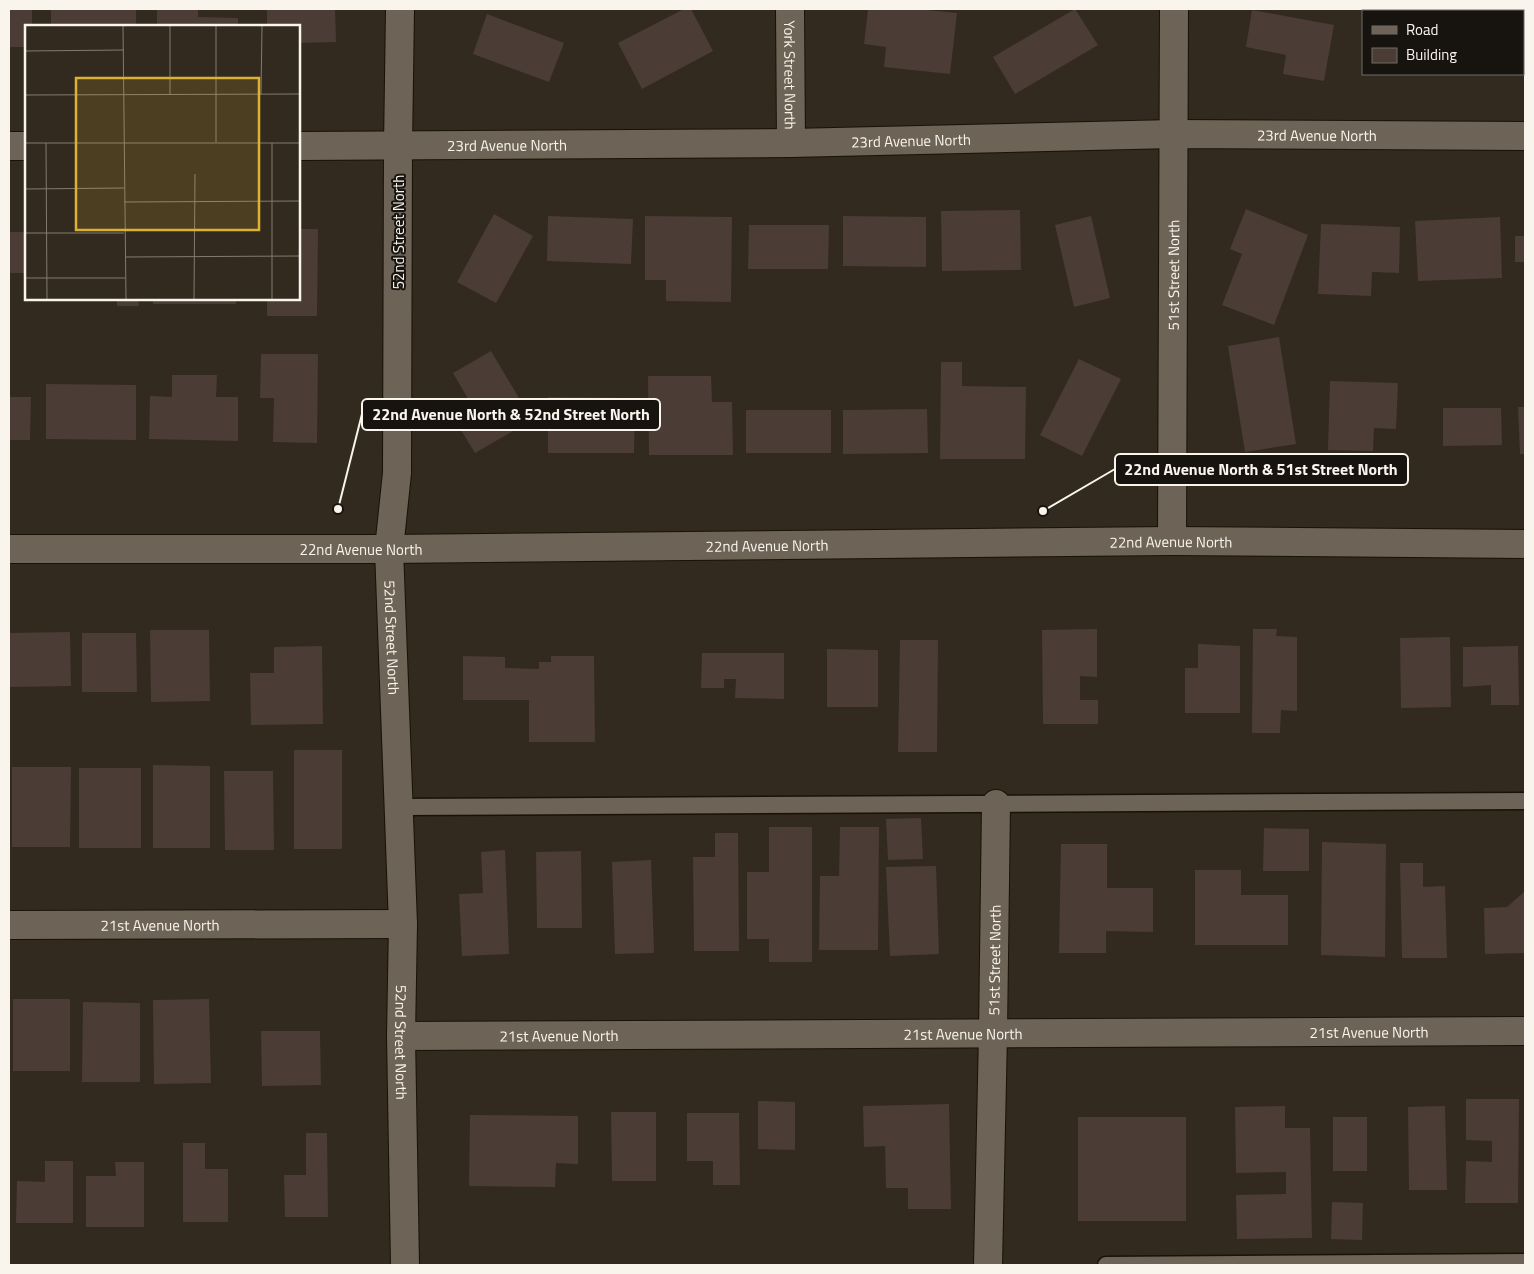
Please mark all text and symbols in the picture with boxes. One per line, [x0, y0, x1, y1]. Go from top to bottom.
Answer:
legend [1362, 10, 1524, 75]
text: Road [1406, 18, 1438, 41]
street label: York Street North [779, 20, 802, 130]
inset map [25, 25, 300, 300]
text: Building [1406, 43, 1457, 66]
street label: 23rd Avenue North [1257, 123, 1377, 147]
street label: 23rd Avenue North [851, 127, 971, 153]
street label: 23rd Avenue North [447, 133, 567, 157]
street label: 52nd Street North [387, 175, 410, 289]
street label: 51st Street North [1161, 220, 1185, 330]
callout: 22nd Avenue North & 52nd Street North [362, 399, 660, 430]
text: 22nd Avenue North & 52nd Street North [372, 402, 650, 426]
callout: 22nd Avenue North & 51st Street North [1115, 454, 1408, 485]
text: 22nd Avenue North & 51st Street North [1124, 457, 1398, 481]
street label: 22nd Avenue North [1109, 529, 1233, 553]
street label: 22nd Avenue North [705, 533, 829, 557]
street label: 22nd Avenue North [300, 537, 423, 561]
street label: 52nd Street North [379, 580, 406, 695]
street label: 51st Street North [982, 904, 1006, 1016]
street label: 21st Avenue North [100, 913, 220, 936]
street label: 52nd Street North [389, 985, 414, 1100]
street label: 21st Avenue North [1309, 1020, 1429, 1043]
street label: 21st Avenue North [903, 1022, 1023, 1045]
street label: 21st Avenue North [499, 1024, 619, 1047]

